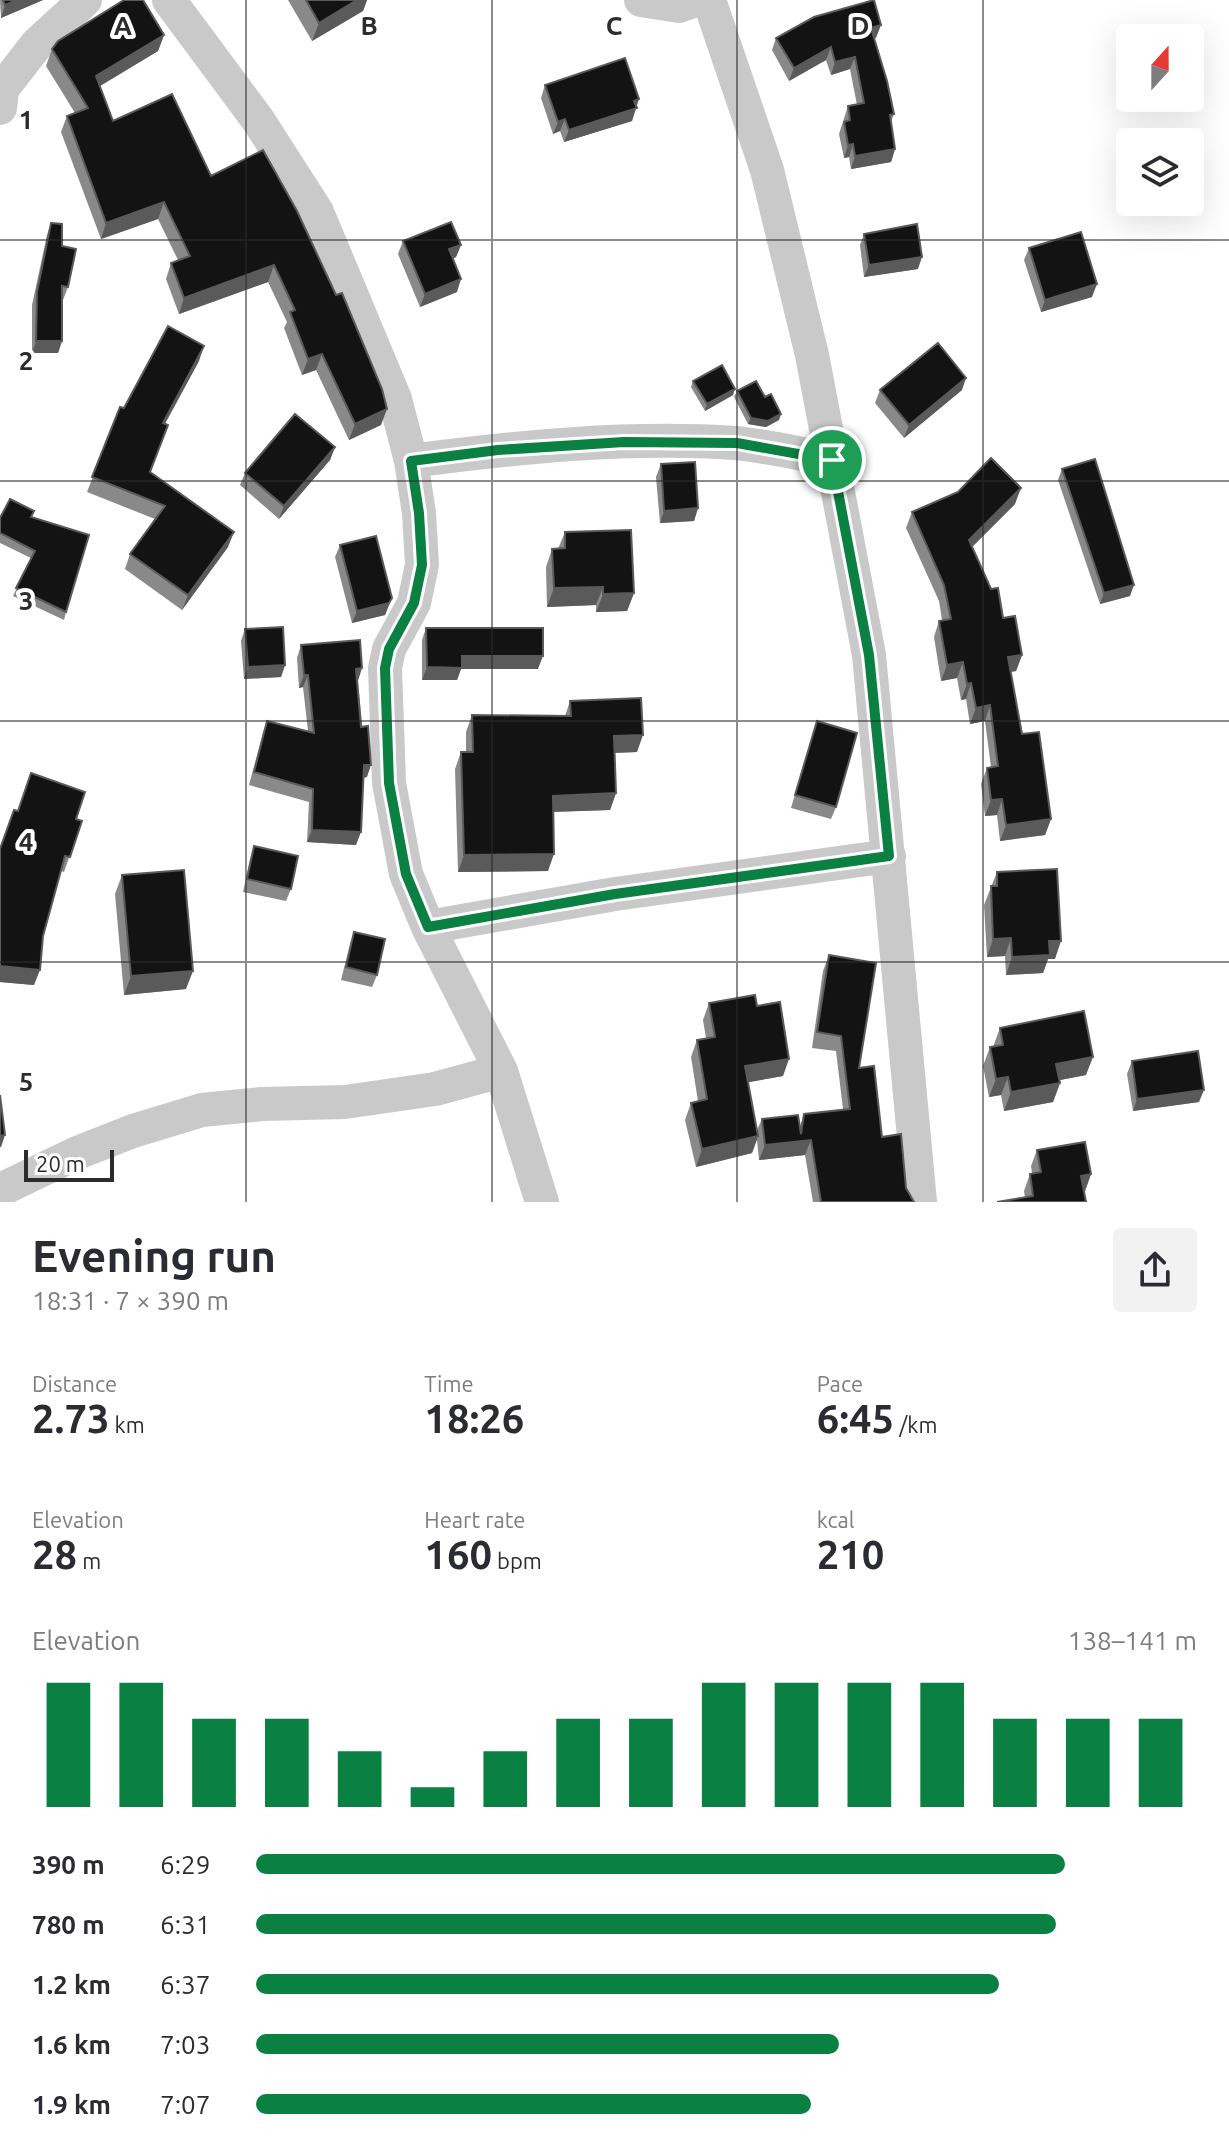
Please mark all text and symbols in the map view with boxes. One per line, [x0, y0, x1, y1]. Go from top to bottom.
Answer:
text: A [114, 11, 133, 40]
text: B [360, 11, 378, 40]
text: C [606, 11, 623, 40]
text: D [851, 11, 869, 40]
north arrow [1116, 24, 1204, 112]
map controls [1116, 24, 1204, 216]
text: 1 [19, 105, 33, 134]
button: layers [1116, 128, 1204, 216]
text: 2 [19, 346, 33, 375]
pin [798, 426, 866, 494]
icon: arrive [810, 438, 854, 482]
text: 3 [19, 586, 33, 615]
text: 4 [19, 827, 33, 856]
text: 5 [19, 1067, 33, 1096]
scale bar [24, 1146, 114, 1182]
text: 20 m [36, 1151, 85, 1176]
button: share [1113, 1228, 1197, 1312]
text: Evening run [32, 1231, 276, 1280]
text: 18:31 · 7 × 390 m [32, 1286, 229, 1315]
text: Distance [32, 1371, 117, 1396]
text: Time [424, 1371, 474, 1396]
text: Pace [817, 1371, 863, 1396]
text: 2.73 [32, 1396, 110, 1441]
text: 18:26 [424, 1396, 524, 1441]
text: 6:45 [817, 1396, 894, 1441]
text: km [110, 1412, 145, 1437]
text: /km [894, 1412, 937, 1437]
text: Elevation [32, 1507, 124, 1532]
text: Heart rate [424, 1507, 526, 1532]
text: kcal [817, 1507, 855, 1532]
text: 28 [32, 1532, 77, 1577]
text: 160 [424, 1532, 492, 1577]
text: 210 [817, 1532, 884, 1577]
text: m [77, 1548, 101, 1573]
text: bpm [492, 1548, 542, 1573]
text: Elevation [32, 1626, 140, 1655]
text: 138–141 m [1068, 1626, 1197, 1655]
text: 390 m [32, 1850, 105, 1879]
text: 6:29 [160, 1850, 210, 1879]
text: 780 m [32, 1910, 105, 1939]
text: 6:31 [160, 1910, 210, 1939]
text: 1.2 km [32, 1970, 111, 1999]
text: 6:37 [160, 1970, 210, 1999]
text: 1.6 km [32, 2030, 111, 2059]
text: 7:03 [160, 2030, 210, 2059]
text: 1.9 km [32, 2090, 111, 2119]
text: 7:07 [160, 2090, 210, 2119]

